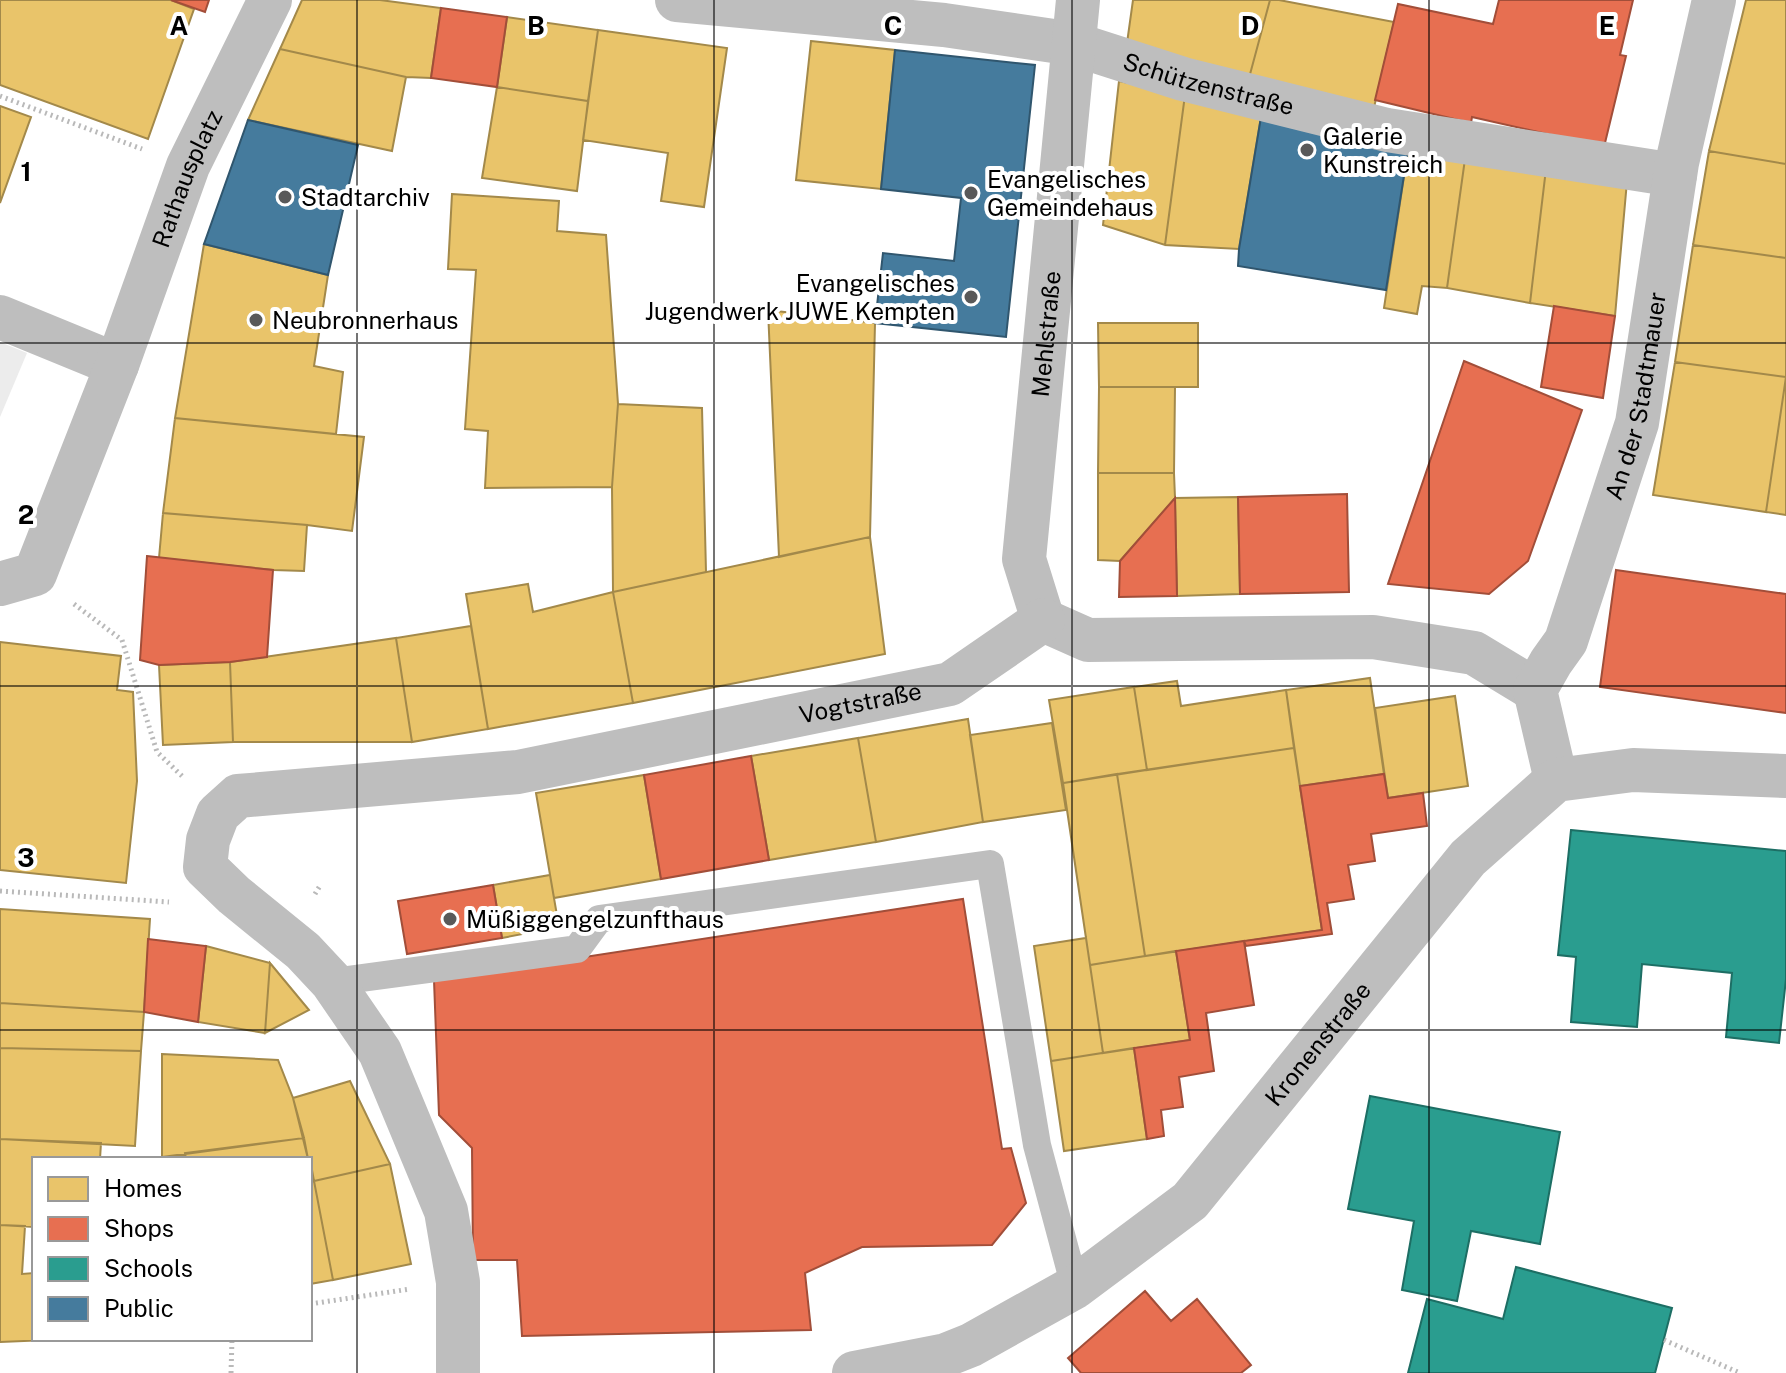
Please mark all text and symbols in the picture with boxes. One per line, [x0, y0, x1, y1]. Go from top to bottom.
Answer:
text: A [170, 10, 189, 41]
text: B [527, 10, 545, 41]
text: C [884, 10, 902, 41]
text: D [1241, 10, 1259, 41]
text: E [1599, 10, 1615, 41]
street label: Schützenstraße [1120, 47, 1297, 120]
street label: Rathausplatz [146, 105, 228, 251]
place label: Galerie Kunstreich [1323, 122, 1443, 178]
marker: Galerie Kunstreich [1298, 141, 1316, 159]
text: 1 [20, 156, 32, 187]
place label: Evangelisches Gemeindehaus [987, 165, 1154, 221]
place label: Stadtarchiv [301, 183, 430, 211]
marker: Evangelisches Gemeindehaus [962, 184, 980, 202]
marker: Stadtarchiv [276, 188, 294, 206]
place label: Evangelisches Jugendwerk JUWE Kempten [645, 269, 955, 325]
street label: Mehlstraße [1026, 270, 1066, 398]
marker: Evangelisches Jugendwerk JUWE Kempten [962, 288, 980, 306]
street label: An der Stadtmauer [1599, 290, 1671, 503]
place label: Neubronnerhaus [272, 306, 458, 334]
marker: Neubronnerhaus [247, 311, 265, 329]
text: 2 [18, 499, 34, 530]
street label: Vogtstraße [797, 676, 924, 728]
text: 3 [17, 842, 35, 873]
place label: Müßiggengelzunfthaus [466, 905, 724, 933]
marker: Müßiggengelzunfthaus [441, 910, 459, 928]
street label: Kronenstraße [1259, 976, 1376, 1111]
legend [32, 1157, 312, 1341]
text: Homes [104, 1174, 182, 1202]
text: Shops [104, 1214, 174, 1242]
text: Schools [104, 1254, 193, 1282]
text: Public [104, 1294, 174, 1322]

